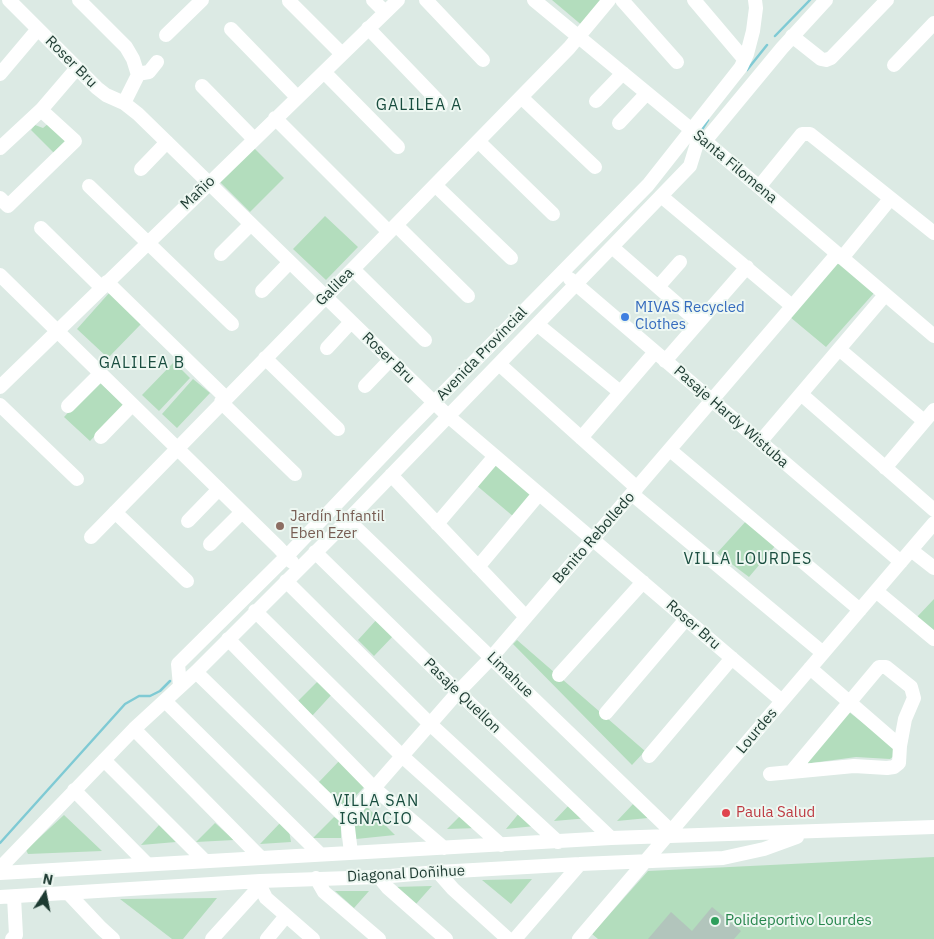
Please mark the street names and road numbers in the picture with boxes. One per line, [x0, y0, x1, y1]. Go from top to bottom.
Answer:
street label: Roser Bru [41, 32, 101, 92]
street label: Santa Filomena [689, 127, 781, 207]
street label: Mañio [177, 172, 219, 214]
street label: Galilea [312, 264, 358, 310]
street label: Avenida Provincial [433, 304, 531, 404]
street label: Roser Bru [358, 329, 418, 387]
street label: Pasaje Hardy Wistuba [670, 362, 792, 472]
street label: Benito Rebolledo [549, 488, 639, 588]
street label: Roser Bru [662, 596, 724, 654]
street label: Limahue [483, 649, 537, 701]
street label: Pasaje Quellon [420, 655, 504, 737]
street label: Lourdes [733, 705, 781, 757]
street label: Diagonal Doñihue [347, 862, 465, 886]

